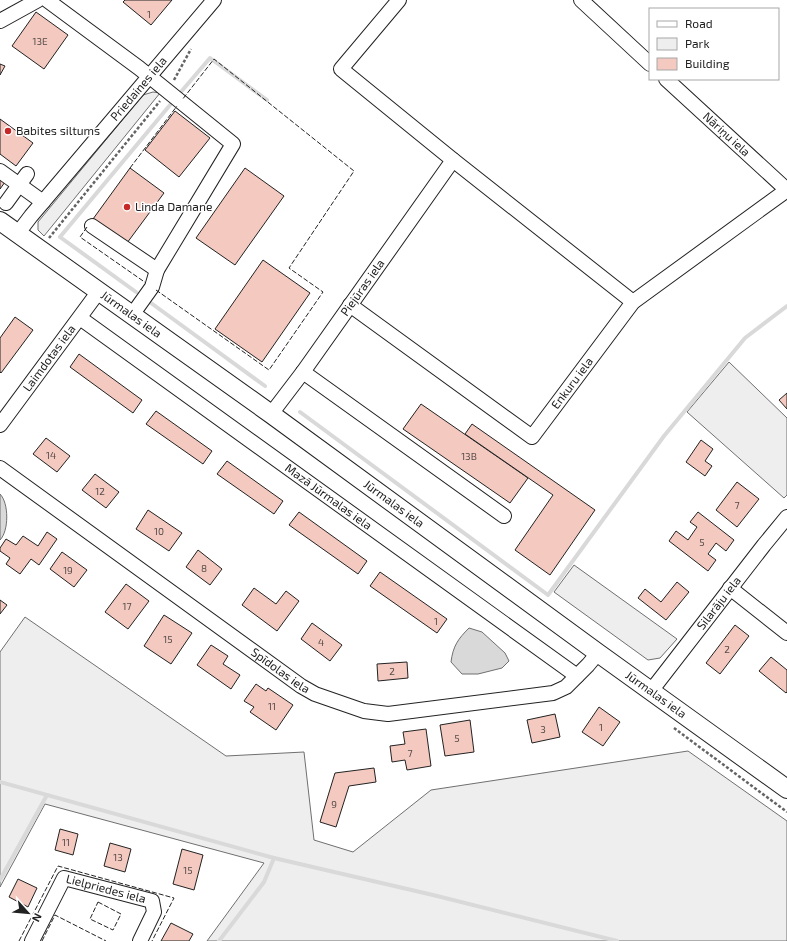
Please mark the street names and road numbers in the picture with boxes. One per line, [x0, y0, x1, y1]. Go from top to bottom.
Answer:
street label: Priedaines iela [107, 53, 169, 123]
street label: Nāriņu iela [701, 109, 754, 159]
street label: Piejūras iela [337, 256, 387, 318]
street label: Jūrmalas iela [99, 287, 165, 340]
street label: Laimdotas iela [19, 321, 78, 394]
street label: Enkuru iela [548, 354, 595, 411]
street label: Mazā Jūrmalas iela [283, 460, 375, 532]
street label: Jūrmalas iela [362, 476, 428, 530]
street label: Silarāju iela [693, 573, 743, 632]
street label: Spīdolas iela [249, 644, 313, 696]
street label: Jūrmalas iela [623, 667, 690, 720]
street label: Lielpriedes iela [65, 871, 148, 905]

